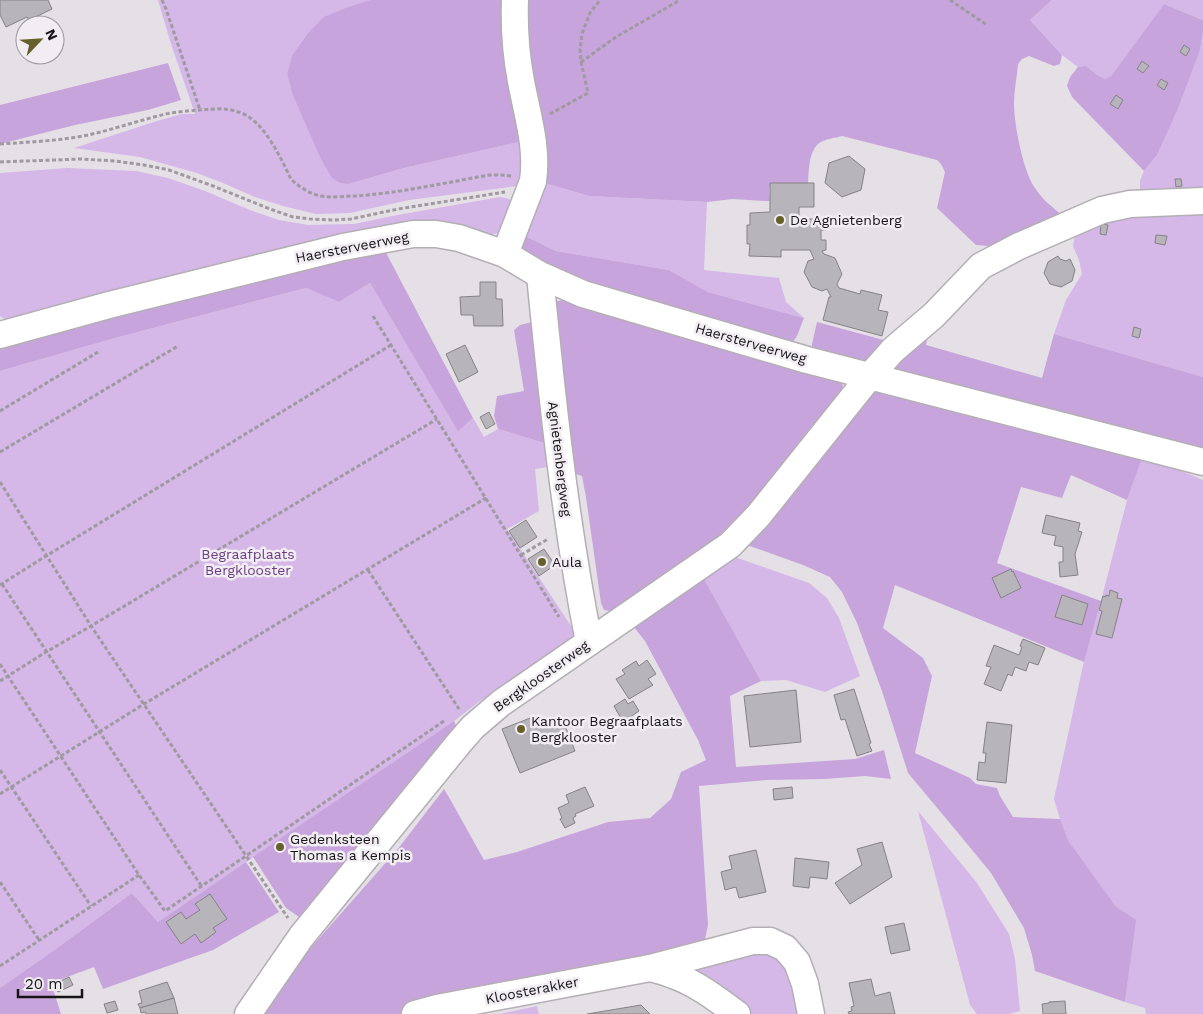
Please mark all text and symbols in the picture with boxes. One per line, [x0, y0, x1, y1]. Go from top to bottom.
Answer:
north arrow [15, 15, 65, 65]
text: N [42, 26, 61, 43]
place label: De Agnietenberg [790, 212, 902, 228]
marker: De Agnietenberg [774, 214, 786, 226]
street label: Haersterveerweg [294, 228, 410, 266]
street label: Haersterveerweg [694, 319, 809, 367]
street label: Agnietenbergweg [545, 400, 575, 518]
park label: Begraafplaats Bergklooster [201, 546, 295, 578]
place label: Aula [552, 554, 582, 570]
marker: Aula [536, 556, 548, 568]
street label: Bergkloosterweg [490, 637, 592, 715]
place label: Kantoor Begraafplaats Bergklooster [531, 713, 683, 745]
marker: Kantoor Begraafplaats Bergklooster [515, 723, 527, 735]
place label: Gedenksteen Thomas a Kempis [290, 831, 411, 863]
marker: Gedenksteen Thomas a Kempis [274, 841, 286, 853]
scale bar [18, 966, 81, 998]
street label: Kloosterakker [484, 973, 580, 1007]
text: 20 m [25, 975, 63, 993]

